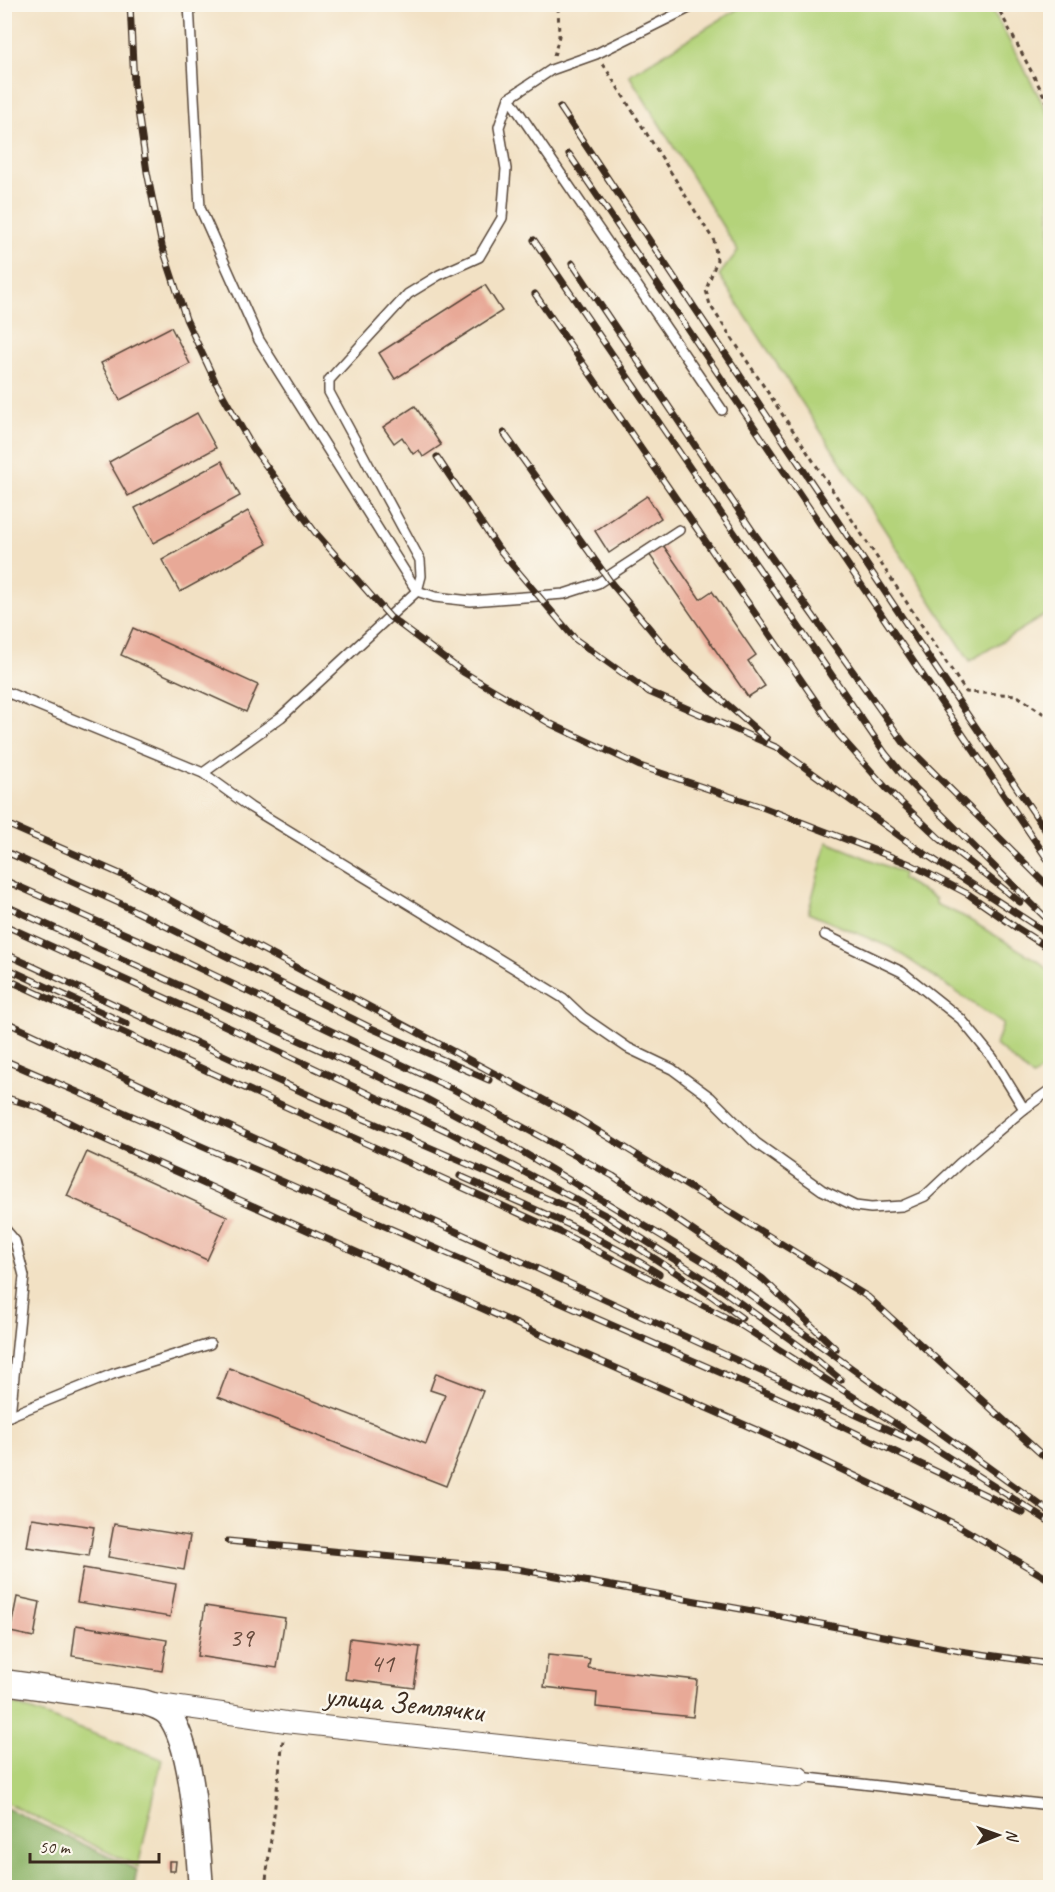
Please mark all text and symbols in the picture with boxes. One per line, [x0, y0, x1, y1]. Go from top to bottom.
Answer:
house number: 39 [229, 1620, 255, 1654]
house number: 41 [370, 1646, 396, 1680]
street label: улица Землячки [321, 1676, 487, 1730]
north arrow [968, 1805, 1028, 1865]
scale bar [30, 1826, 159, 1864]
text: N [1002, 1830, 1022, 1843]
text: 50 m [39, 1836, 72, 1858]

